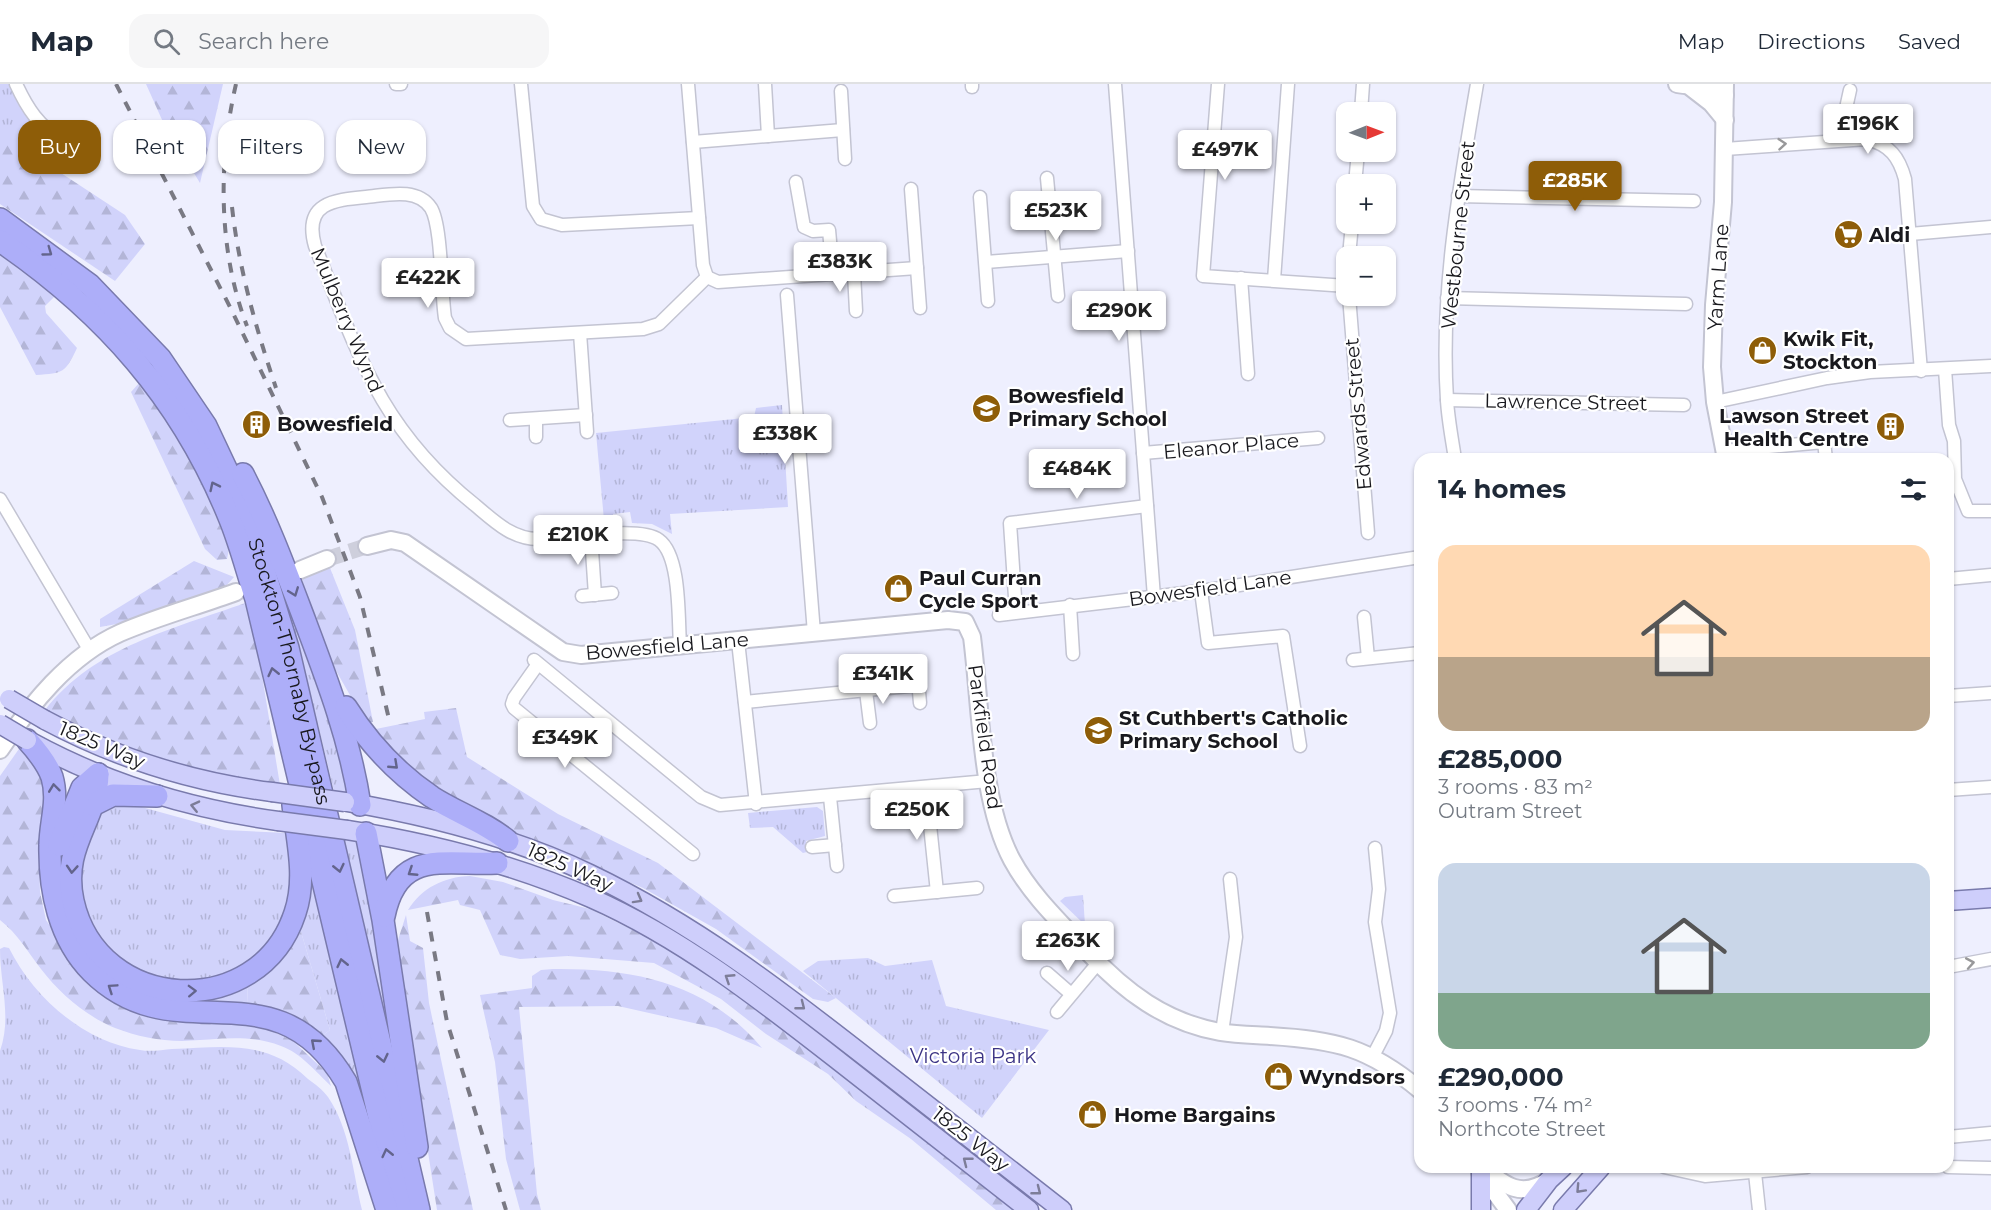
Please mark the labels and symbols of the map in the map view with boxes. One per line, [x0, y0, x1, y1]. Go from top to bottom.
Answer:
north arrow [1336, 102, 1396, 162]
pin: £196K [1826, 104, 1910, 155]
pin: £497K [1183, 130, 1267, 181]
one-way arrow [1777, 138, 1786, 151]
street label: Westbourne Street [1436, 139, 1480, 331]
pin: £285K [1533, 161, 1617, 212]
pin: £523K [1014, 191, 1098, 242]
supermarket icon: Aldi [1832, 219, 1864, 251]
street label: Yarm Lane [1702, 223, 1734, 331]
place label: Aldi [1868, 223, 1910, 247]
pin: £383K [798, 242, 882, 293]
street label: Mulberry Wynd [306, 244, 388, 396]
one-way arrow [42, 245, 53, 256]
pin: £422K [386, 258, 470, 309]
pin: £290K [1077, 291, 1161, 342]
place label: Kwik Fit, Stockton [1783, 327, 1877, 374]
shop icon: Kwik Fit, Stockton [1746, 334, 1778, 366]
street label: Edwards Street [1339, 337, 1377, 491]
place label: Bowesfield Primary School [1008, 384, 1167, 431]
street label: Lawrence Street [1484, 389, 1648, 415]
school or university icon: Bowesfield Primary School [971, 392, 1003, 424]
place label: Lawson Street Health Centre [1719, 404, 1869, 451]
building icon: Bowesfield [240, 408, 272, 440]
building icon: Lawson Street Health Centre [1874, 411, 1906, 443]
place label: Bowesfield [277, 412, 393, 436]
pin: £338K [743, 414, 827, 465]
street label: Eleanor Place [1162, 428, 1300, 464]
pin: £484K [1035, 449, 1119, 500]
one-way arrow [210, 482, 221, 493]
pin: £210K [536, 515, 620, 566]
street label: Stockton-Thornaby By-pass [243, 535, 336, 807]
street label: Bowesfield Lane [1127, 565, 1293, 611]
place label: Paul Curran Cycle Sport [919, 566, 1042, 613]
shop icon: Paul Curran Cycle Sport [882, 573, 914, 605]
one-way arrow [287, 586, 299, 597]
street label: Bowesfield Lane [584, 627, 750, 665]
pin: £341K [841, 654, 925, 705]
street label: Parkfield Road [963, 663, 1007, 811]
one-way arrow [267, 667, 280, 677]
place label: St Cuthbert's Catholic Primary School [1119, 706, 1348, 753]
school or university icon: St Cuthbert's Catholic Primary School [1082, 714, 1114, 746]
street label: 1825 Way [55, 716, 149, 774]
pin: £349K [523, 718, 607, 769]
one-way arrow [388, 758, 398, 769]
one-way arrow [48, 784, 60, 793]
pin: £250K [875, 790, 959, 841]
one-way arrow [190, 800, 200, 813]
street label: 1825 Way [523, 837, 617, 897]
one-way arrow [332, 862, 345, 872]
one-way arrow [65, 864, 78, 873]
one-way arrow [407, 865, 418, 876]
one-way arrow [632, 892, 642, 903]
pin: £263K [1026, 921, 1110, 972]
one-way arrow [1964, 957, 1974, 970]
one-way arrow [337, 959, 350, 969]
one-way arrow [724, 974, 735, 985]
one-way arrow [108, 985, 119, 996]
one-way arrow [187, 985, 196, 998]
one-way arrow [794, 998, 805, 1009]
one-way arrow [311, 1039, 322, 1050]
park label: Victoria Park [910, 1044, 1036, 1068]
one-way arrow [376, 1052, 389, 1062]
shop icon: Wyndsors [1262, 1061, 1294, 1093]
place label: Wyndsors [1299, 1065, 1405, 1089]
shop icon: Home Bargains [1077, 1099, 1109, 1131]
street label: 1825 Way [928, 1101, 1014, 1177]
place label: Home Bargains [1114, 1103, 1276, 1127]
one-way arrow [382, 1148, 395, 1158]
one-way arrow [962, 1157, 973, 1168]
one-way arrow [1576, 1182, 1587, 1193]
one-way arrow [1030, 1183, 1041, 1194]

